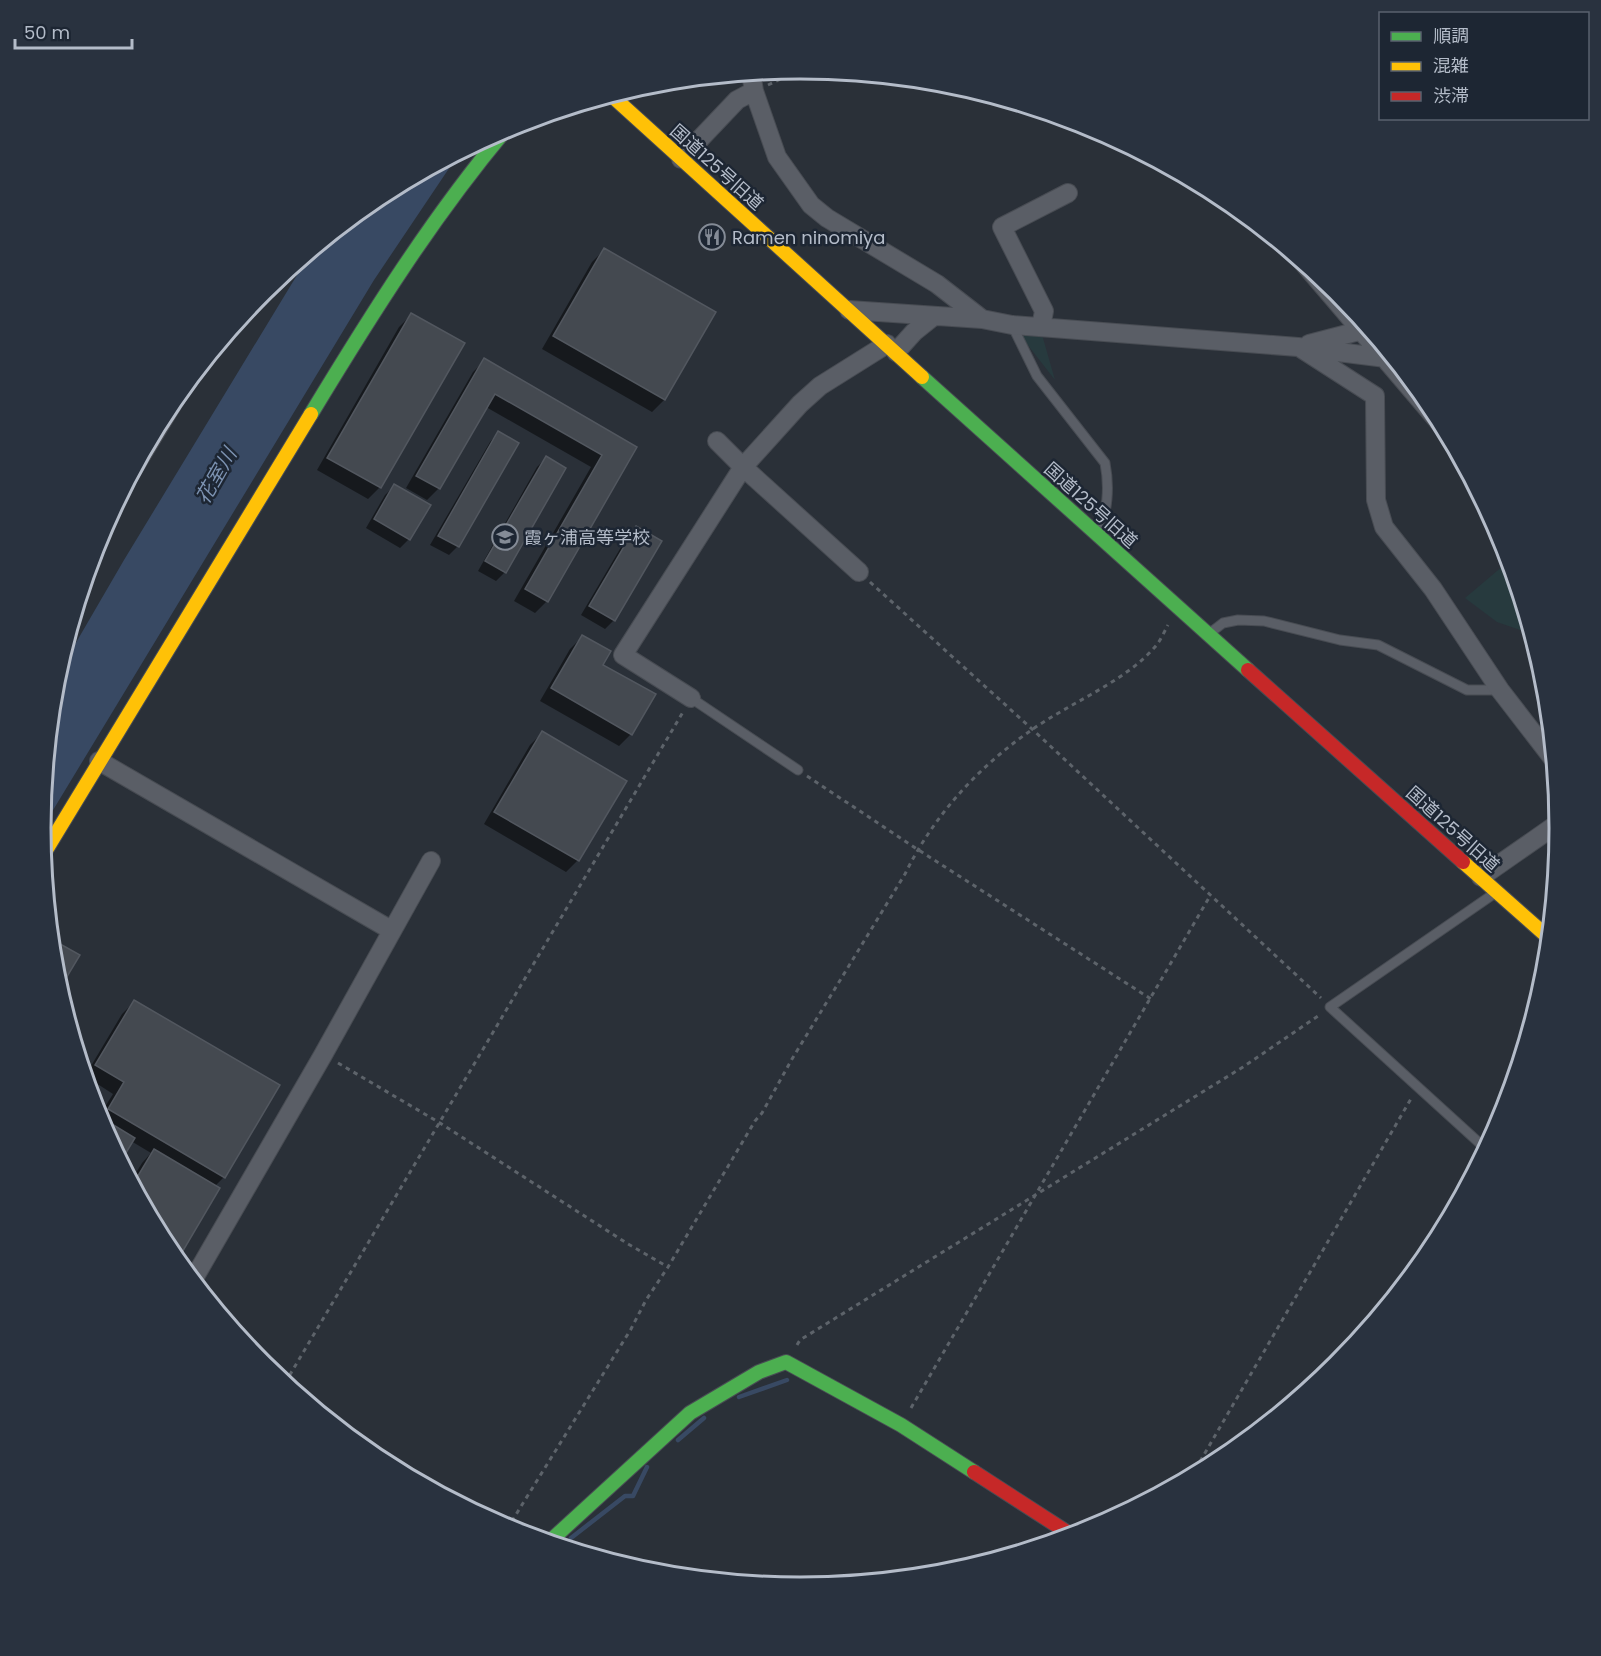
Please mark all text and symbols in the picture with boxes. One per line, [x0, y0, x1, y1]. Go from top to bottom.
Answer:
scale bar [15, 12, 132, 50]
legend [1379, 12, 1589, 120]
text: 50 m [24, 20, 70, 45]
text: 順調 [1433, 23, 1469, 48]
text: 混雑 [1433, 53, 1469, 78]
text: 渋滞 [1433, 83, 1469, 108]
street label: 国道125号旧道 [665, 118, 769, 216]
restaurant icon: Ramen ninomiya [697, 222, 727, 252]
place label: Ramen ninomiya [732, 225, 885, 250]
water label: 花室川 [189, 441, 244, 509]
street label: 国道125号旧道 [1039, 456, 1143, 554]
school or university icon: 霞ヶ浦高等学校 [490, 522, 520, 552]
place label: 霞ヶ浦高等学校 [524, 525, 650, 550]
street label: 国道125号旧道 [1401, 780, 1505, 878]

